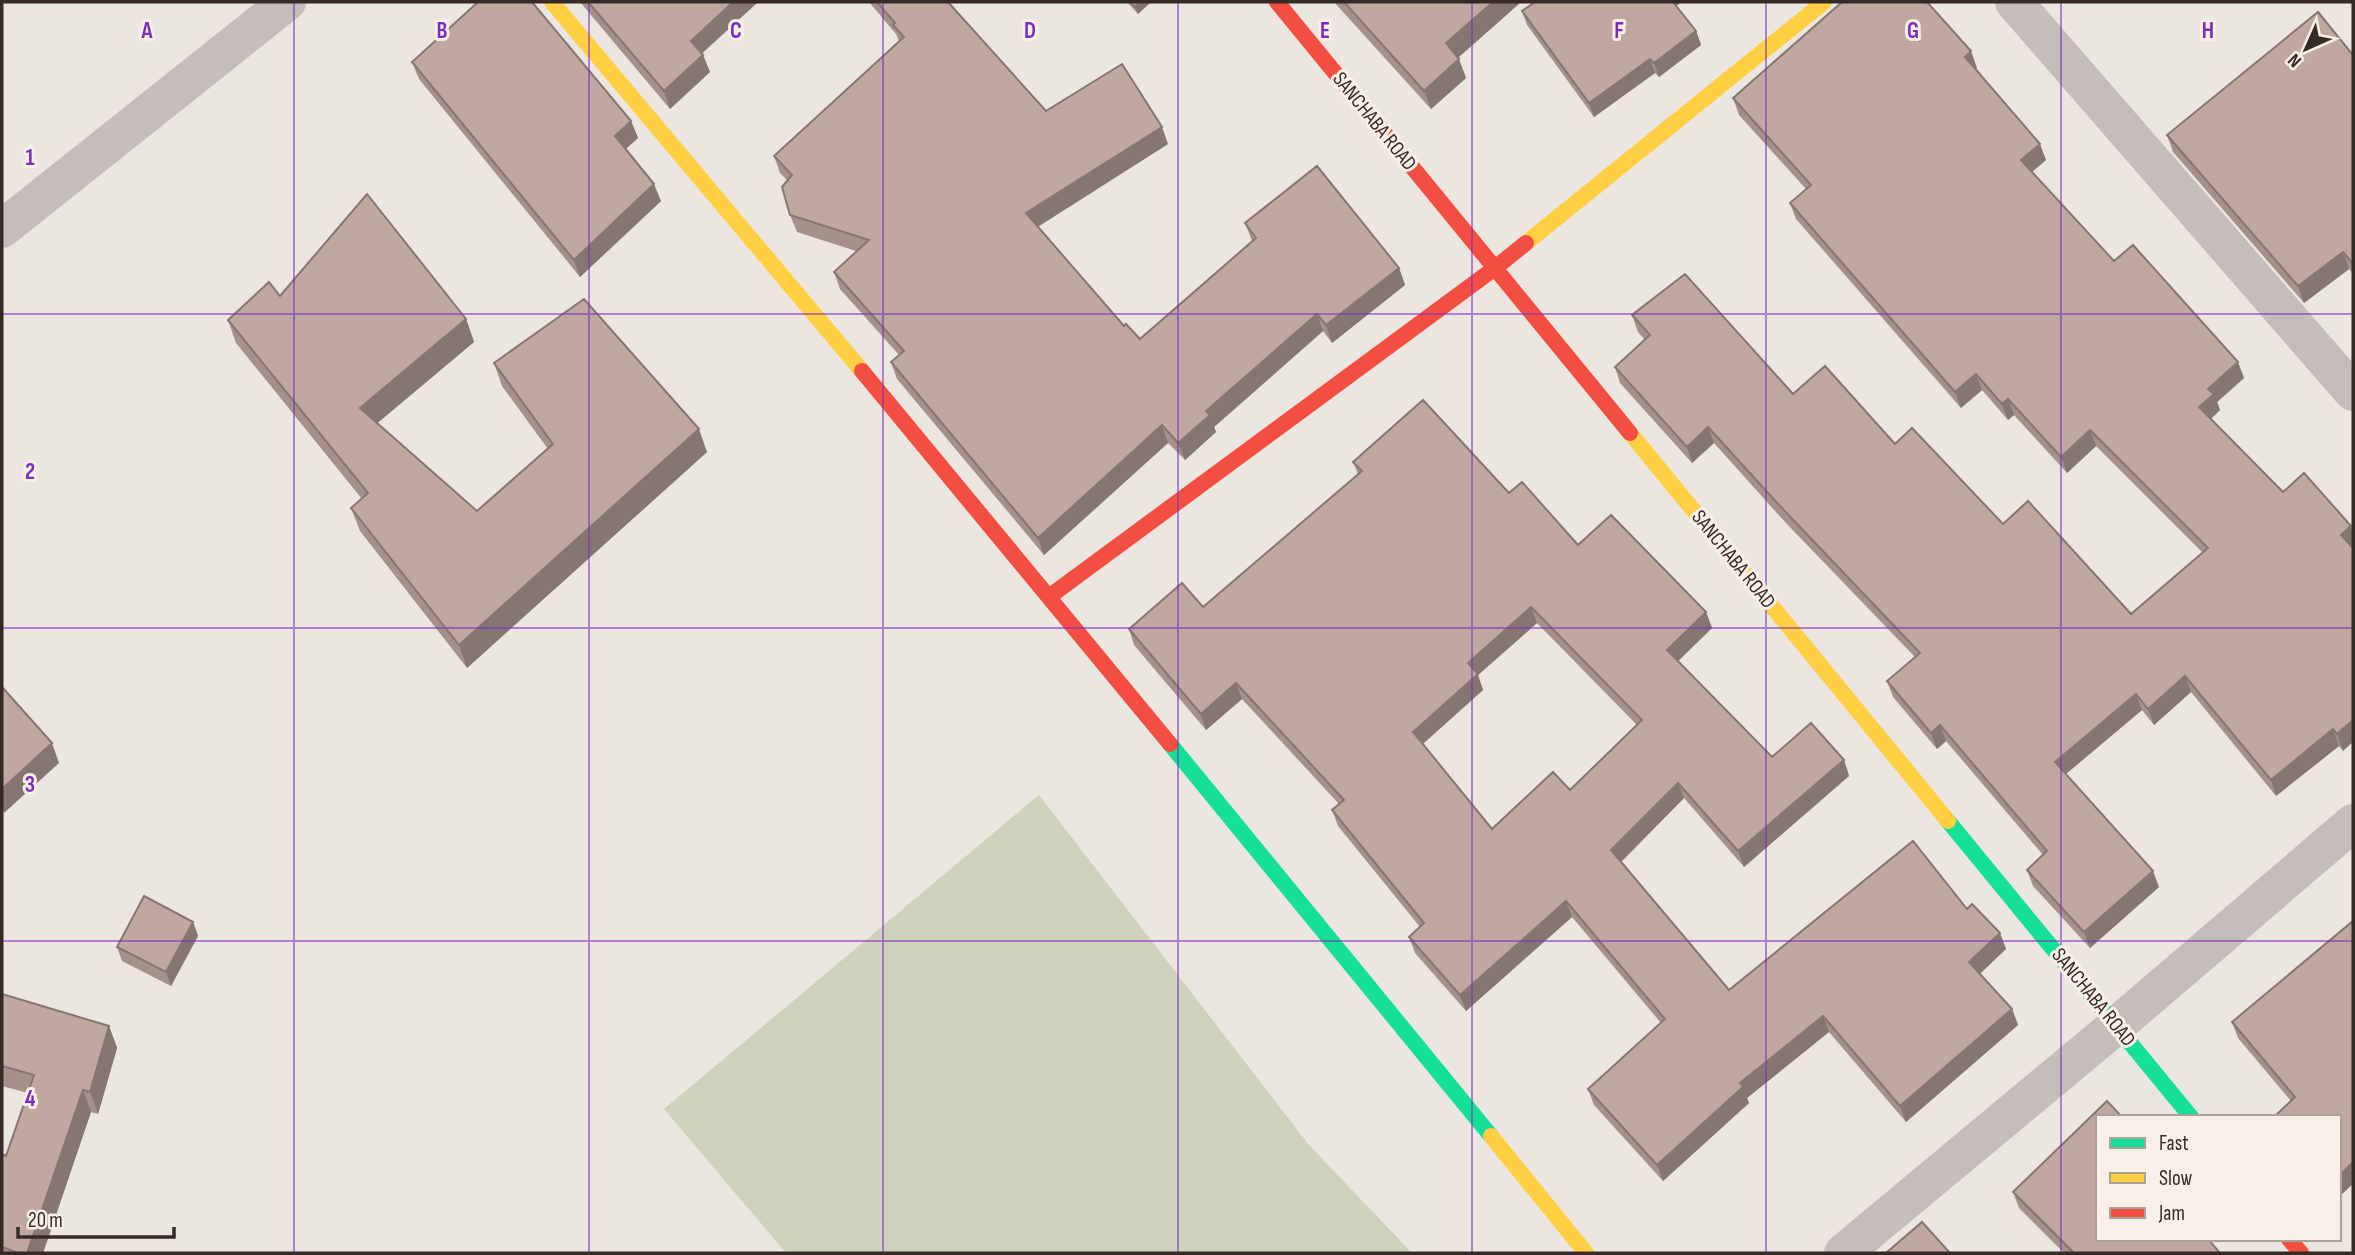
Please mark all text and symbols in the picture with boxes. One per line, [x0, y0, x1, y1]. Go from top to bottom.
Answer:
north arrow [2271, 14, 2341, 84]
text: A [141, 17, 154, 45]
text: B [437, 17, 448, 45]
text: C [730, 17, 742, 45]
text: D [1024, 17, 1036, 45]
text: E [1320, 17, 1330, 45]
text: F [1614, 17, 1624, 45]
text: G [1907, 17, 1919, 45]
text: H [2202, 17, 2214, 45]
text: N [2283, 48, 2307, 72]
street label: SANCHABA ROAD [1327, 67, 1422, 176]
text: 1 [25, 144, 35, 172]
text: 2 [25, 458, 35, 486]
street label: SANCHABA ROAD [1686, 505, 1781, 614]
text: 3 [25, 771, 35, 799]
street label: SANCHABA ROAD [2046, 943, 2141, 1052]
text: 4 [25, 1085, 36, 1113]
legend [2096, 1115, 2341, 1241]
text: Fast [2159, 1131, 2189, 1156]
text: Slow [2159, 1166, 2193, 1191]
scale bar [18, 1196, 173, 1240]
text: Jam [2158, 1201, 2185, 1226]
text: 20 m [28, 1208, 63, 1233]

